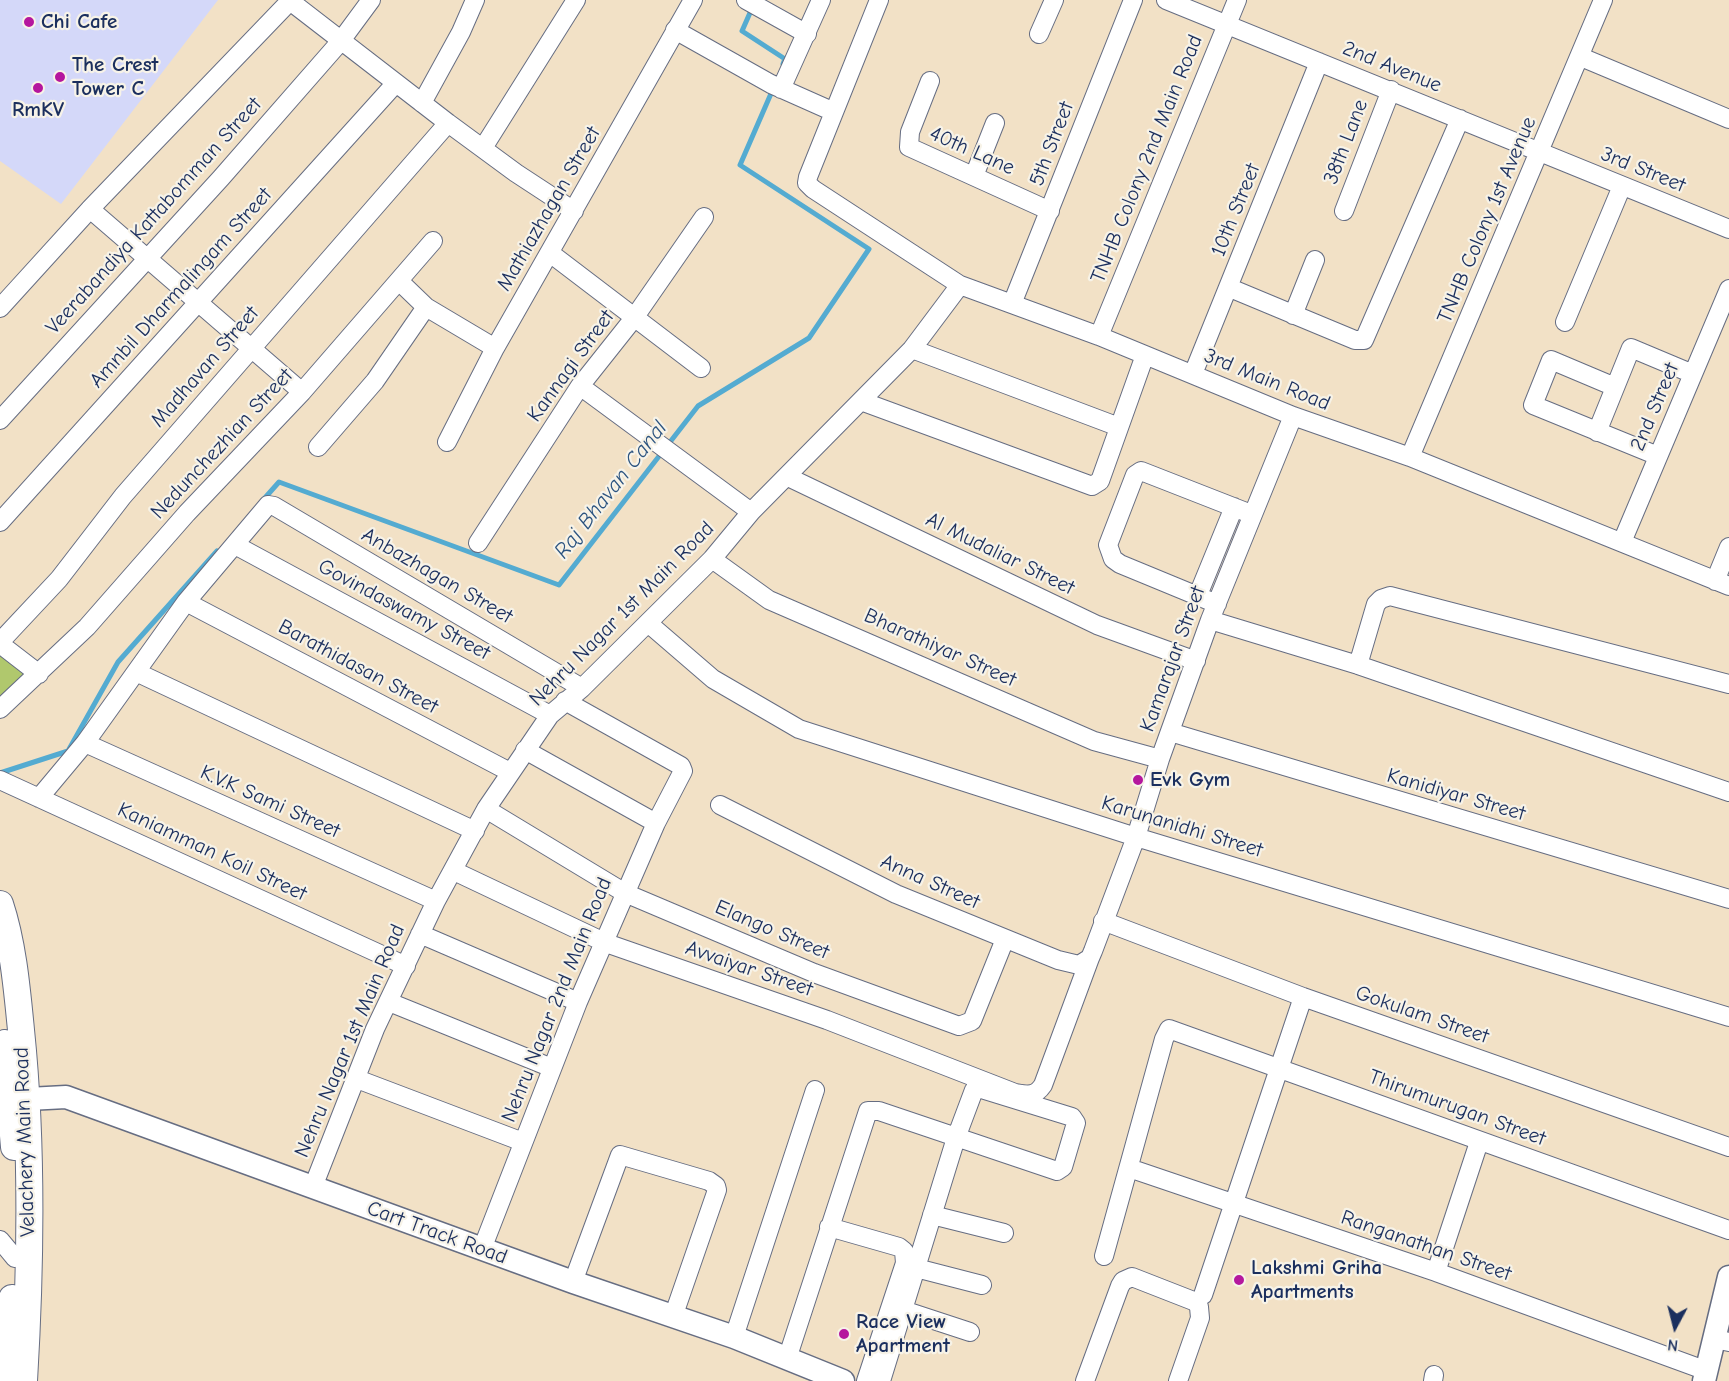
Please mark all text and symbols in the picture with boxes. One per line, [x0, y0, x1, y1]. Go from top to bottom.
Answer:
place label: Chi Cafe [41, 9, 117, 35]
marker: Chi Cafe [22, 15, 36, 29]
street label: TNHB Colony 2nd Main Road [1086, 31, 1208, 287]
street label: 2nd Avenue [1339, 36, 1445, 98]
place label: The Crest Tower C [72, 52, 158, 102]
marker: The Crest Tower C [53, 70, 67, 84]
marker: RmKV [31, 81, 45, 95]
street label: Veerabandiya Kattabomman Street [41, 92, 267, 340]
street label: 38th Lane [1318, 96, 1374, 188]
place label: RmKV [12, 97, 64, 123]
street label: 5th Street [1024, 98, 1080, 190]
street label: TNHB Colony 1st Avenue [1432, 113, 1542, 327]
street label: 40th Lane [926, 121, 1018, 181]
street label: Mathiazhagan Street [492, 122, 606, 296]
street label: 3rd Street [1597, 142, 1689, 198]
street label: 10th Street [1206, 160, 1266, 260]
street label: Amnbil Dharmalingam Street [84, 183, 278, 393]
street label: Madhavan Street [146, 301, 264, 433]
street label: Kannagi Street [522, 305, 620, 427]
street label: 3rd Main Road [1200, 343, 1334, 417]
street label: 2nd Street [1625, 359, 1685, 455]
street label: Nedunchezhian Street [146, 363, 298, 525]
water label: Raj Bhavan Canal [549, 416, 673, 564]
street label: Al Mudaliar Street [922, 507, 1078, 601]
street label: Nehru Nagar 1st Main Road [524, 516, 720, 712]
street label: Anbazhagan Street [357, 523, 517, 629]
street label: Govindaswamy Street [314, 554, 494, 666]
street label: Kamarajar Street [1135, 583, 1211, 735]
street label: Bharathiyar Street [860, 603, 1020, 693]
street label: Barathidasan Street [274, 614, 442, 720]
street label: K.V.K Sami Street [196, 760, 344, 844]
street label: Kanidiyar Street [1384, 763, 1528, 827]
place label: Evk Gym [1150, 767, 1230, 793]
marker: Evk Gym [1131, 773, 1145, 787]
street label: Karunanidhi Street [1098, 791, 1266, 863]
street label: Kaniamman Koil Street [113, 797, 311, 907]
street label: Anna Street [877, 849, 983, 915]
street label: Nehru Nagar 2nd Main Road [496, 874, 618, 1126]
street label: Elango Street [711, 895, 833, 965]
street label: Nehru Nagar 1st Main Road [289, 921, 411, 1161]
street label: Avvaiyar Street [682, 935, 816, 1003]
street label: Gokulam Street [1352, 980, 1492, 1050]
street label: Velachery Main Road [9, 1047, 41, 1237]
street label: Thirumurugan Street [1365, 1064, 1549, 1152]
street label: Cart Track Road [363, 1196, 511, 1270]
street label: Ranganathan Street [1338, 1205, 1514, 1287]
place label: Lakshmi Griha Apartments [1251, 1255, 1382, 1305]
marker: Lakshmi Griha Apartments [1232, 1273, 1246, 1287]
north arrow [1645, 1297, 1705, 1357]
place label: Race View Apartment [856, 1309, 950, 1359]
marker: Race View Apartment [837, 1327, 851, 1341]
text: N [1667, 1335, 1679, 1354]

